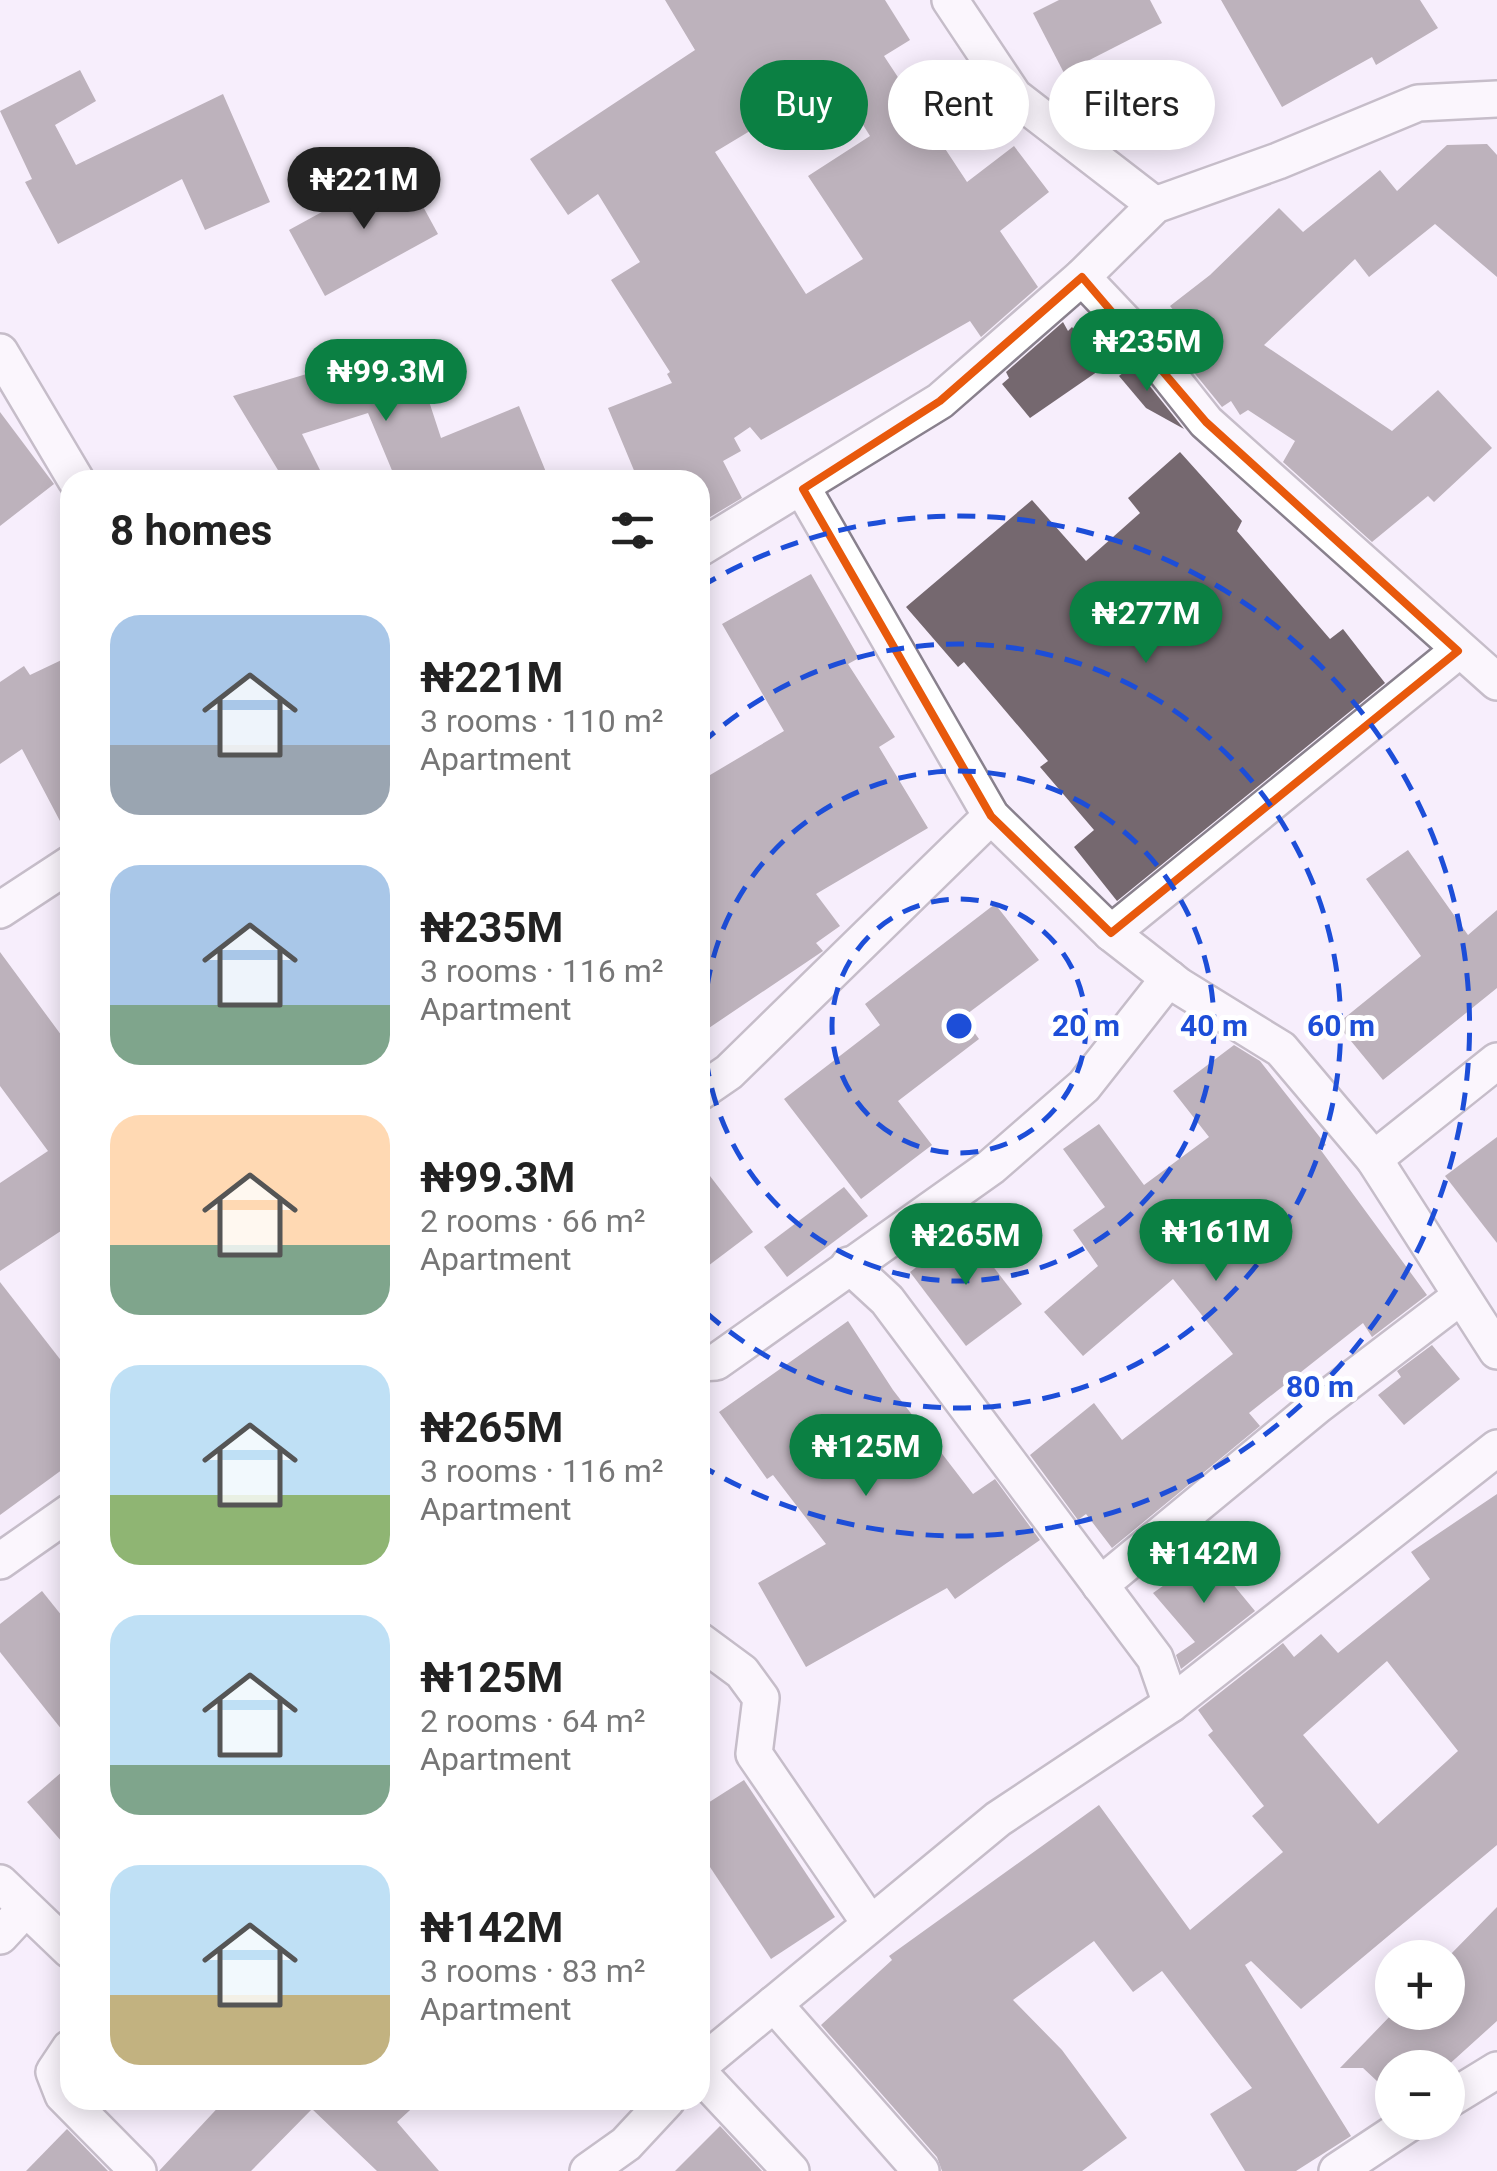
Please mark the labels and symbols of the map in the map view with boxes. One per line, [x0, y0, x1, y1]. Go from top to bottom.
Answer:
pin: ₦221M [294, 147, 434, 232]
pin: ₦235M [1077, 309, 1217, 394]
pin: ₦99.3M [305, 339, 467, 424]
pin: ₦277M [1076, 581, 1216, 666]
centre of rings [941, 1008, 977, 1044]
text: 20 m [1052, 1008, 1120, 1043]
text: 40 m [1180, 1008, 1248, 1043]
text: 60 m [1307, 1008, 1375, 1043]
pin: ₦161M [1146, 1199, 1286, 1284]
pin: ₦265M [896, 1203, 1036, 1288]
text: 80 m [1286, 1369, 1354, 1404]
pin: ₦125M [796, 1414, 936, 1499]
pin: ₦142M [1134, 1521, 1274, 1606]

